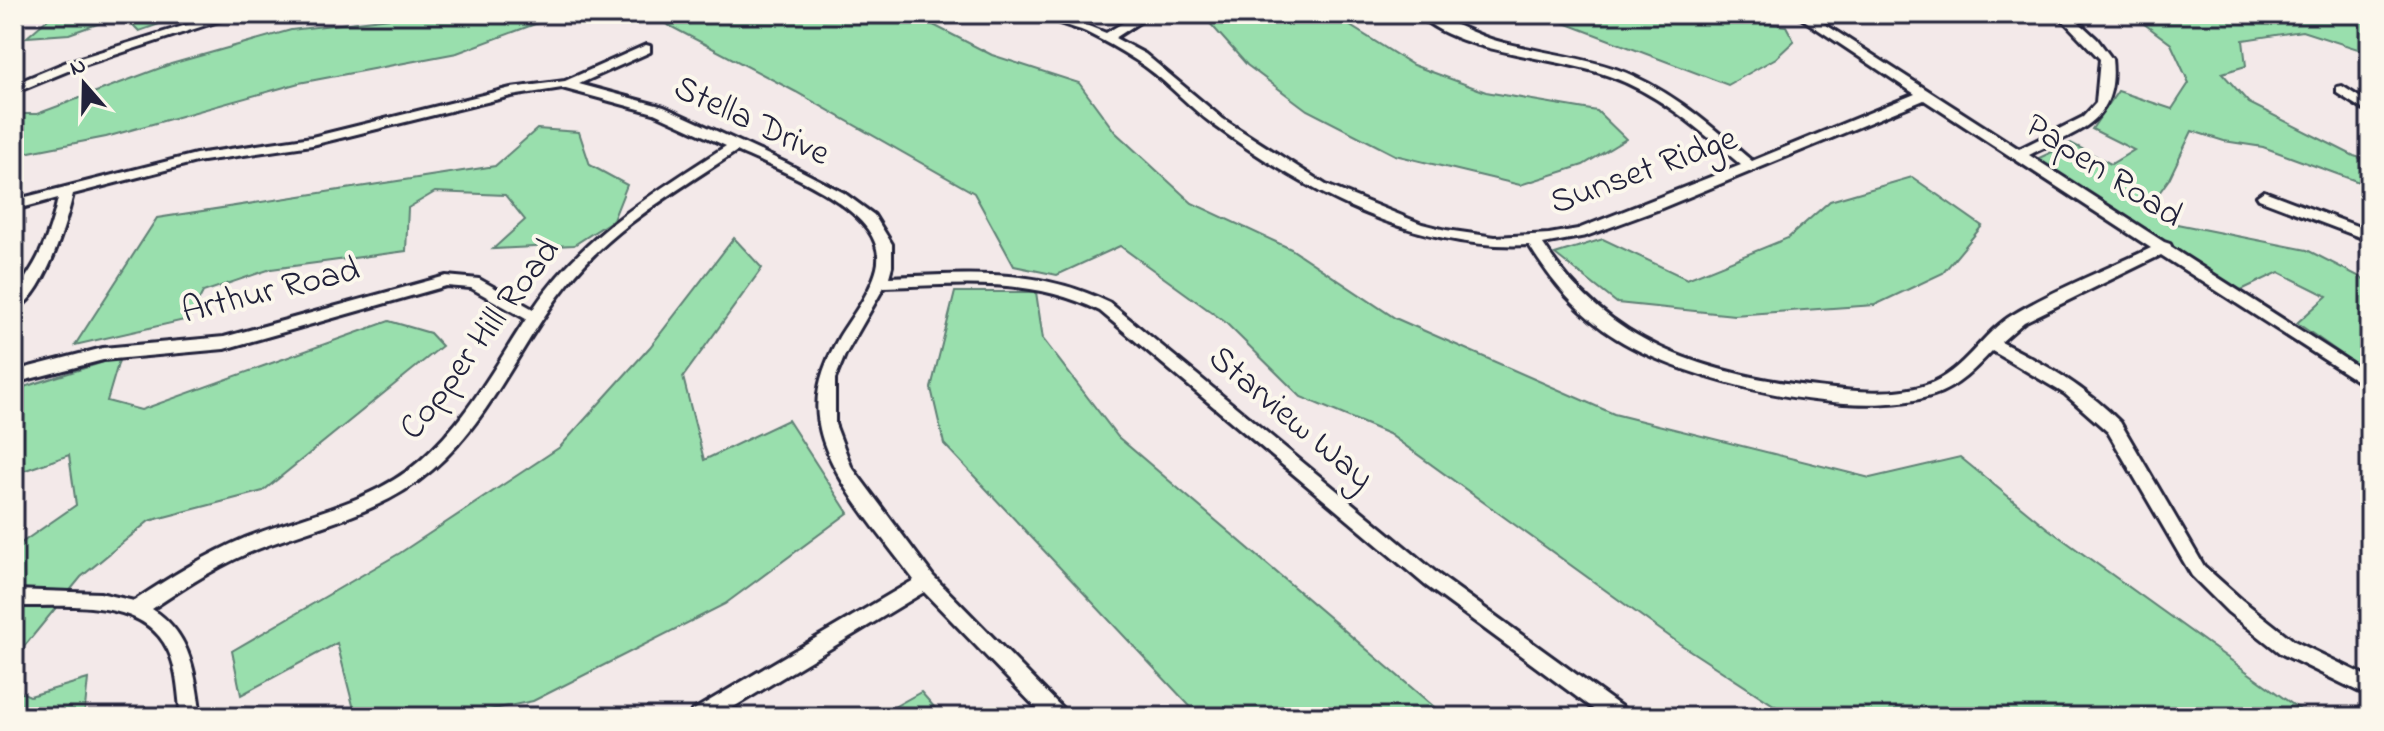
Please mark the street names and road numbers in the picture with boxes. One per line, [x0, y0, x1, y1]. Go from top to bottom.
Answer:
street label: Stella Drive [664, 63, 839, 182]
street label: Papen Road [2014, 101, 2192, 243]
street label: Sunset Ridge [1543, 113, 1746, 230]
street label: Copper Hill Road [387, 228, 575, 452]
street label: Arthur Road [177, 244, 365, 340]
street label: Starview Way [1195, 334, 1385, 504]

